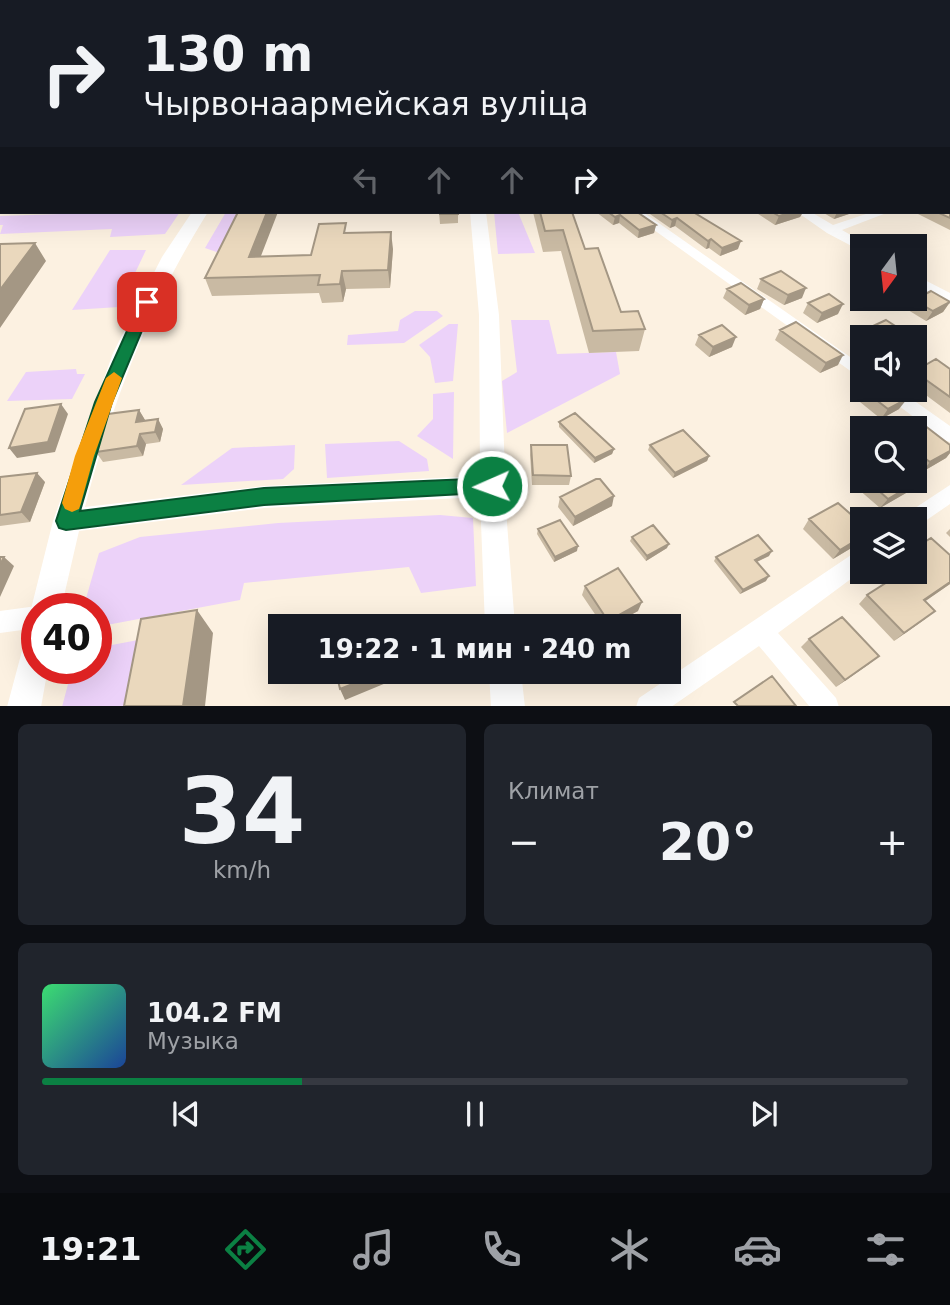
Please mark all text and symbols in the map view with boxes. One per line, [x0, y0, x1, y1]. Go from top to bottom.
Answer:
text: 130 m [143, 26, 313, 83]
icon: right [28, 28, 119, 119]
text: Чырвонаармейская вуліца [143, 85, 589, 123]
icon: left [347, 161, 385, 199]
icon: ahead [420, 161, 458, 199]
icon: ahead [493, 161, 531, 199]
icon: right [566, 161, 604, 199]
north arrow [850, 234, 928, 312]
map controls [850, 234, 927, 584]
pin [117, 272, 177, 332]
icon: arrive [128, 283, 166, 321]
button: sound [850, 325, 927, 402]
button: search [850, 416, 927, 493]
position arrow [455, 449, 529, 523]
button: layers [850, 507, 927, 584]
speed limit sign: 40 [21, 593, 112, 684]
text: 19:22 · 1 мин · 240 m [318, 634, 631, 664]
text: 34 [179, 759, 305, 864]
text: Климат [508, 778, 599, 804]
text: 20° [659, 812, 757, 872]
text: − [508, 820, 540, 864]
text: + [876, 820, 908, 864]
text: km/h [213, 857, 271, 883]
text: 104.2 FM [147, 998, 282, 1028]
text: Музыка [147, 1028, 239, 1054]
icon: previous [167, 1095, 205, 1133]
icon: pause [456, 1095, 494, 1133]
icon: next [745, 1095, 783, 1133]
icon: directions [221, 1225, 270, 1274]
icon: music [349, 1225, 398, 1274]
icon: phone [477, 1225, 526, 1274]
icon: climate [605, 1225, 654, 1274]
icon: car [733, 1225, 782, 1274]
icon: filters [861, 1225, 910, 1274]
text: 19:21 [40, 1230, 141, 1268]

